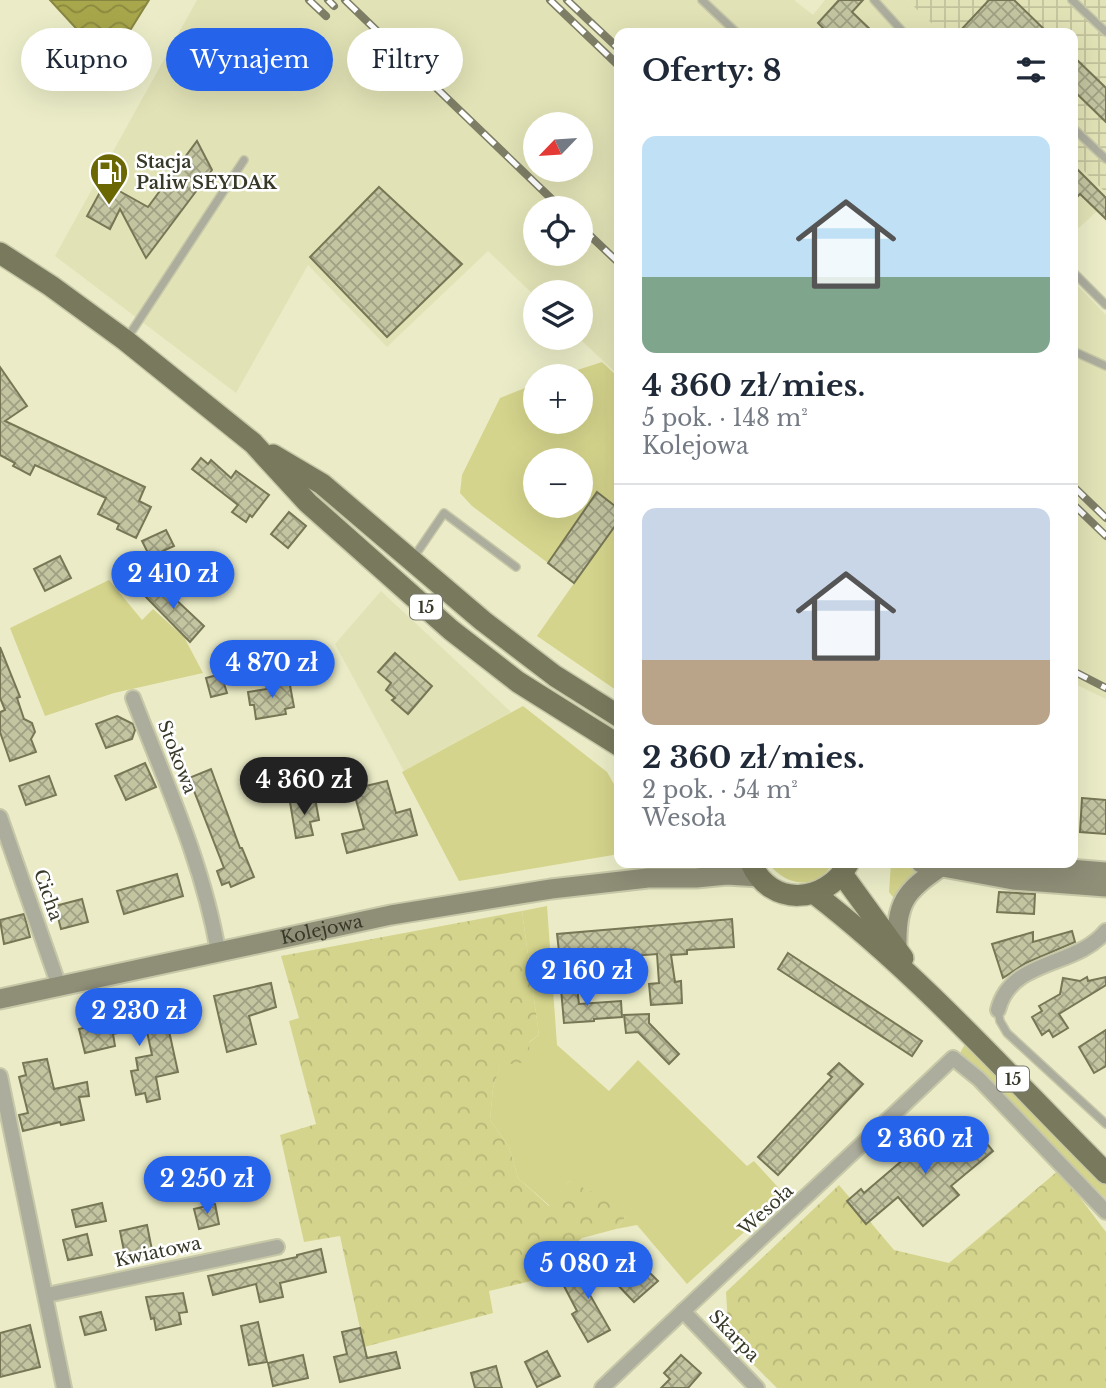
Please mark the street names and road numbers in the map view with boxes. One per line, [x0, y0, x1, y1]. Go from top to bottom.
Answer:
road number: 15 [410, 594, 442, 620]
street label: Stokowa [153, 717, 201, 797]
street label: Cicha [29, 867, 67, 923]
street label: Kolejowa [279, 910, 365, 949]
road number: 15 [997, 1066, 1029, 1092]
street label: Wesoła [733, 1180, 798, 1241]
street label: Kwiatowa [113, 1232, 203, 1272]
street label: Skarpa [704, 1306, 764, 1366]

